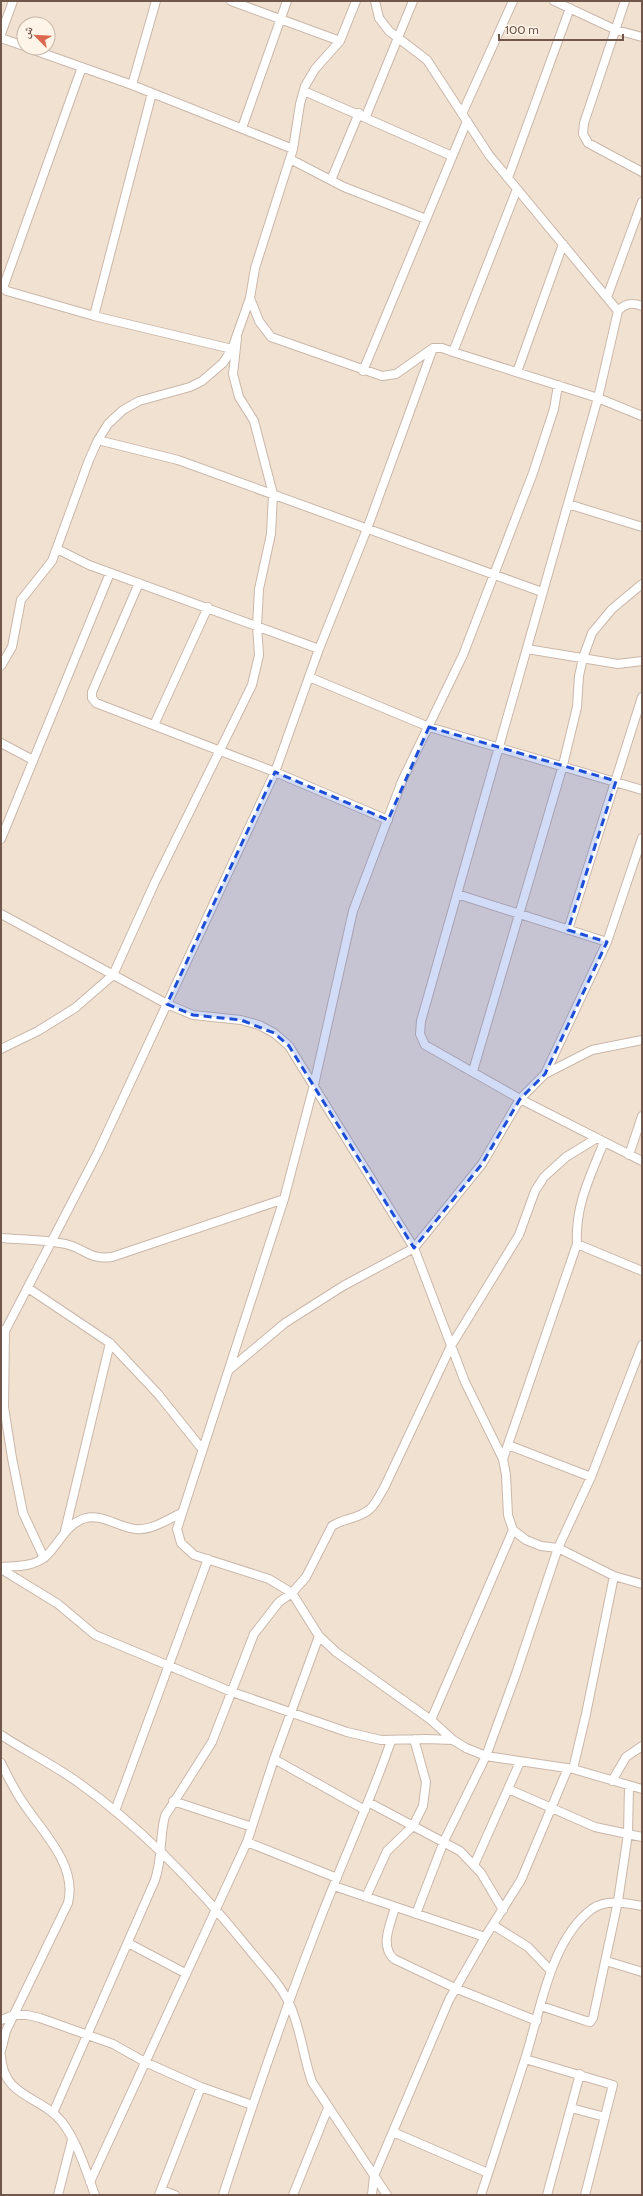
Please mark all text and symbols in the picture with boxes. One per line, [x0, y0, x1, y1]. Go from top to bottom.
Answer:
north arrow [16, 16, 56, 56]
scale bar [499, 16, 623, 42]
text: 100 m [505, 22, 539, 37]
text: ش [18, 23, 37, 41]

